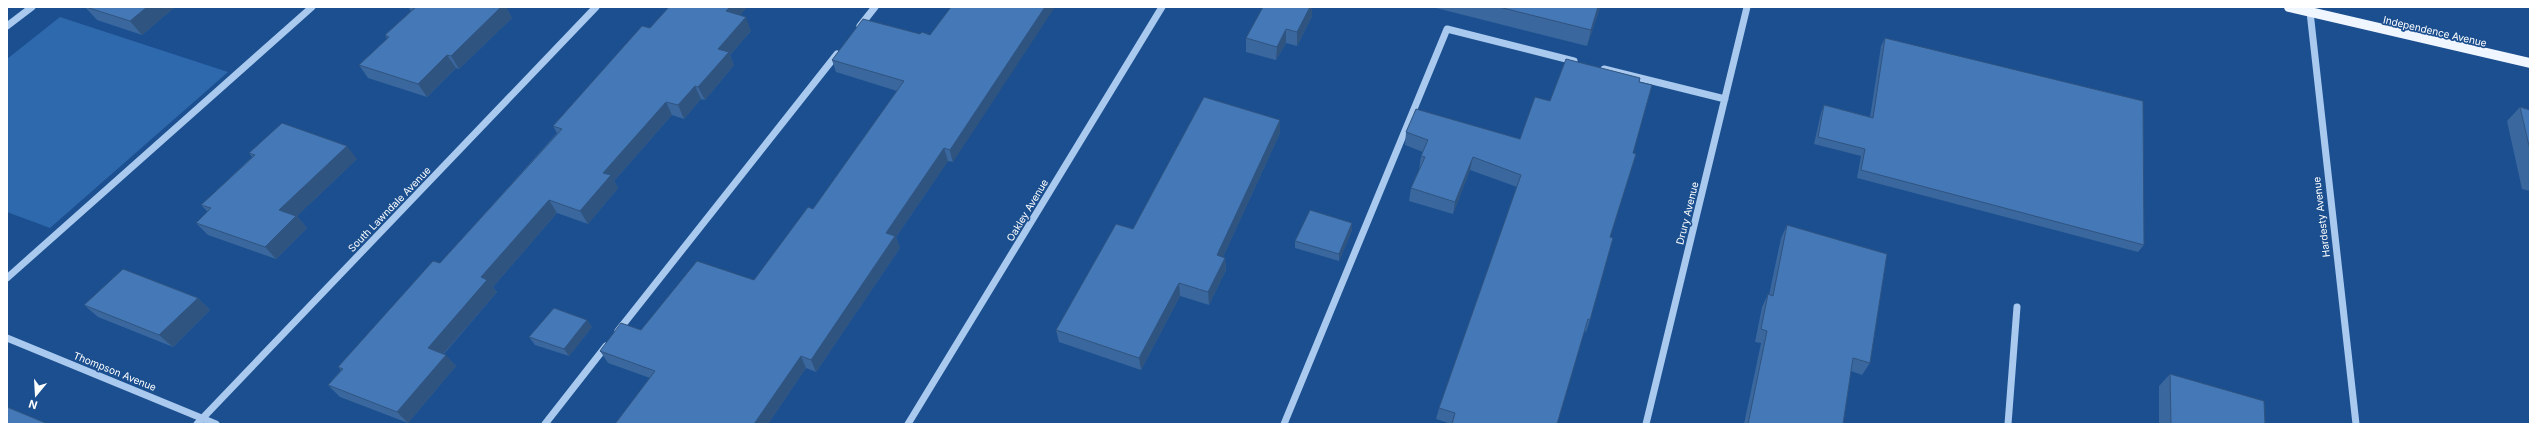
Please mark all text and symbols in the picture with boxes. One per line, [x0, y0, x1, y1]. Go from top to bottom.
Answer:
street label: Independence Avenue [2382, 13, 2488, 49]
street label: South Lawndale Avenue [345, 164, 433, 254]
street label: Hardesty Avenue [2310, 176, 2332, 258]
street label: Oakley Avenue [1004, 177, 1050, 243]
street label: Drury Avenue [1673, 180, 1701, 246]
street label: Thompson Avenue [72, 349, 158, 393]
north arrow [16, 375, 56, 415]
text: N [27, 397, 39, 412]

